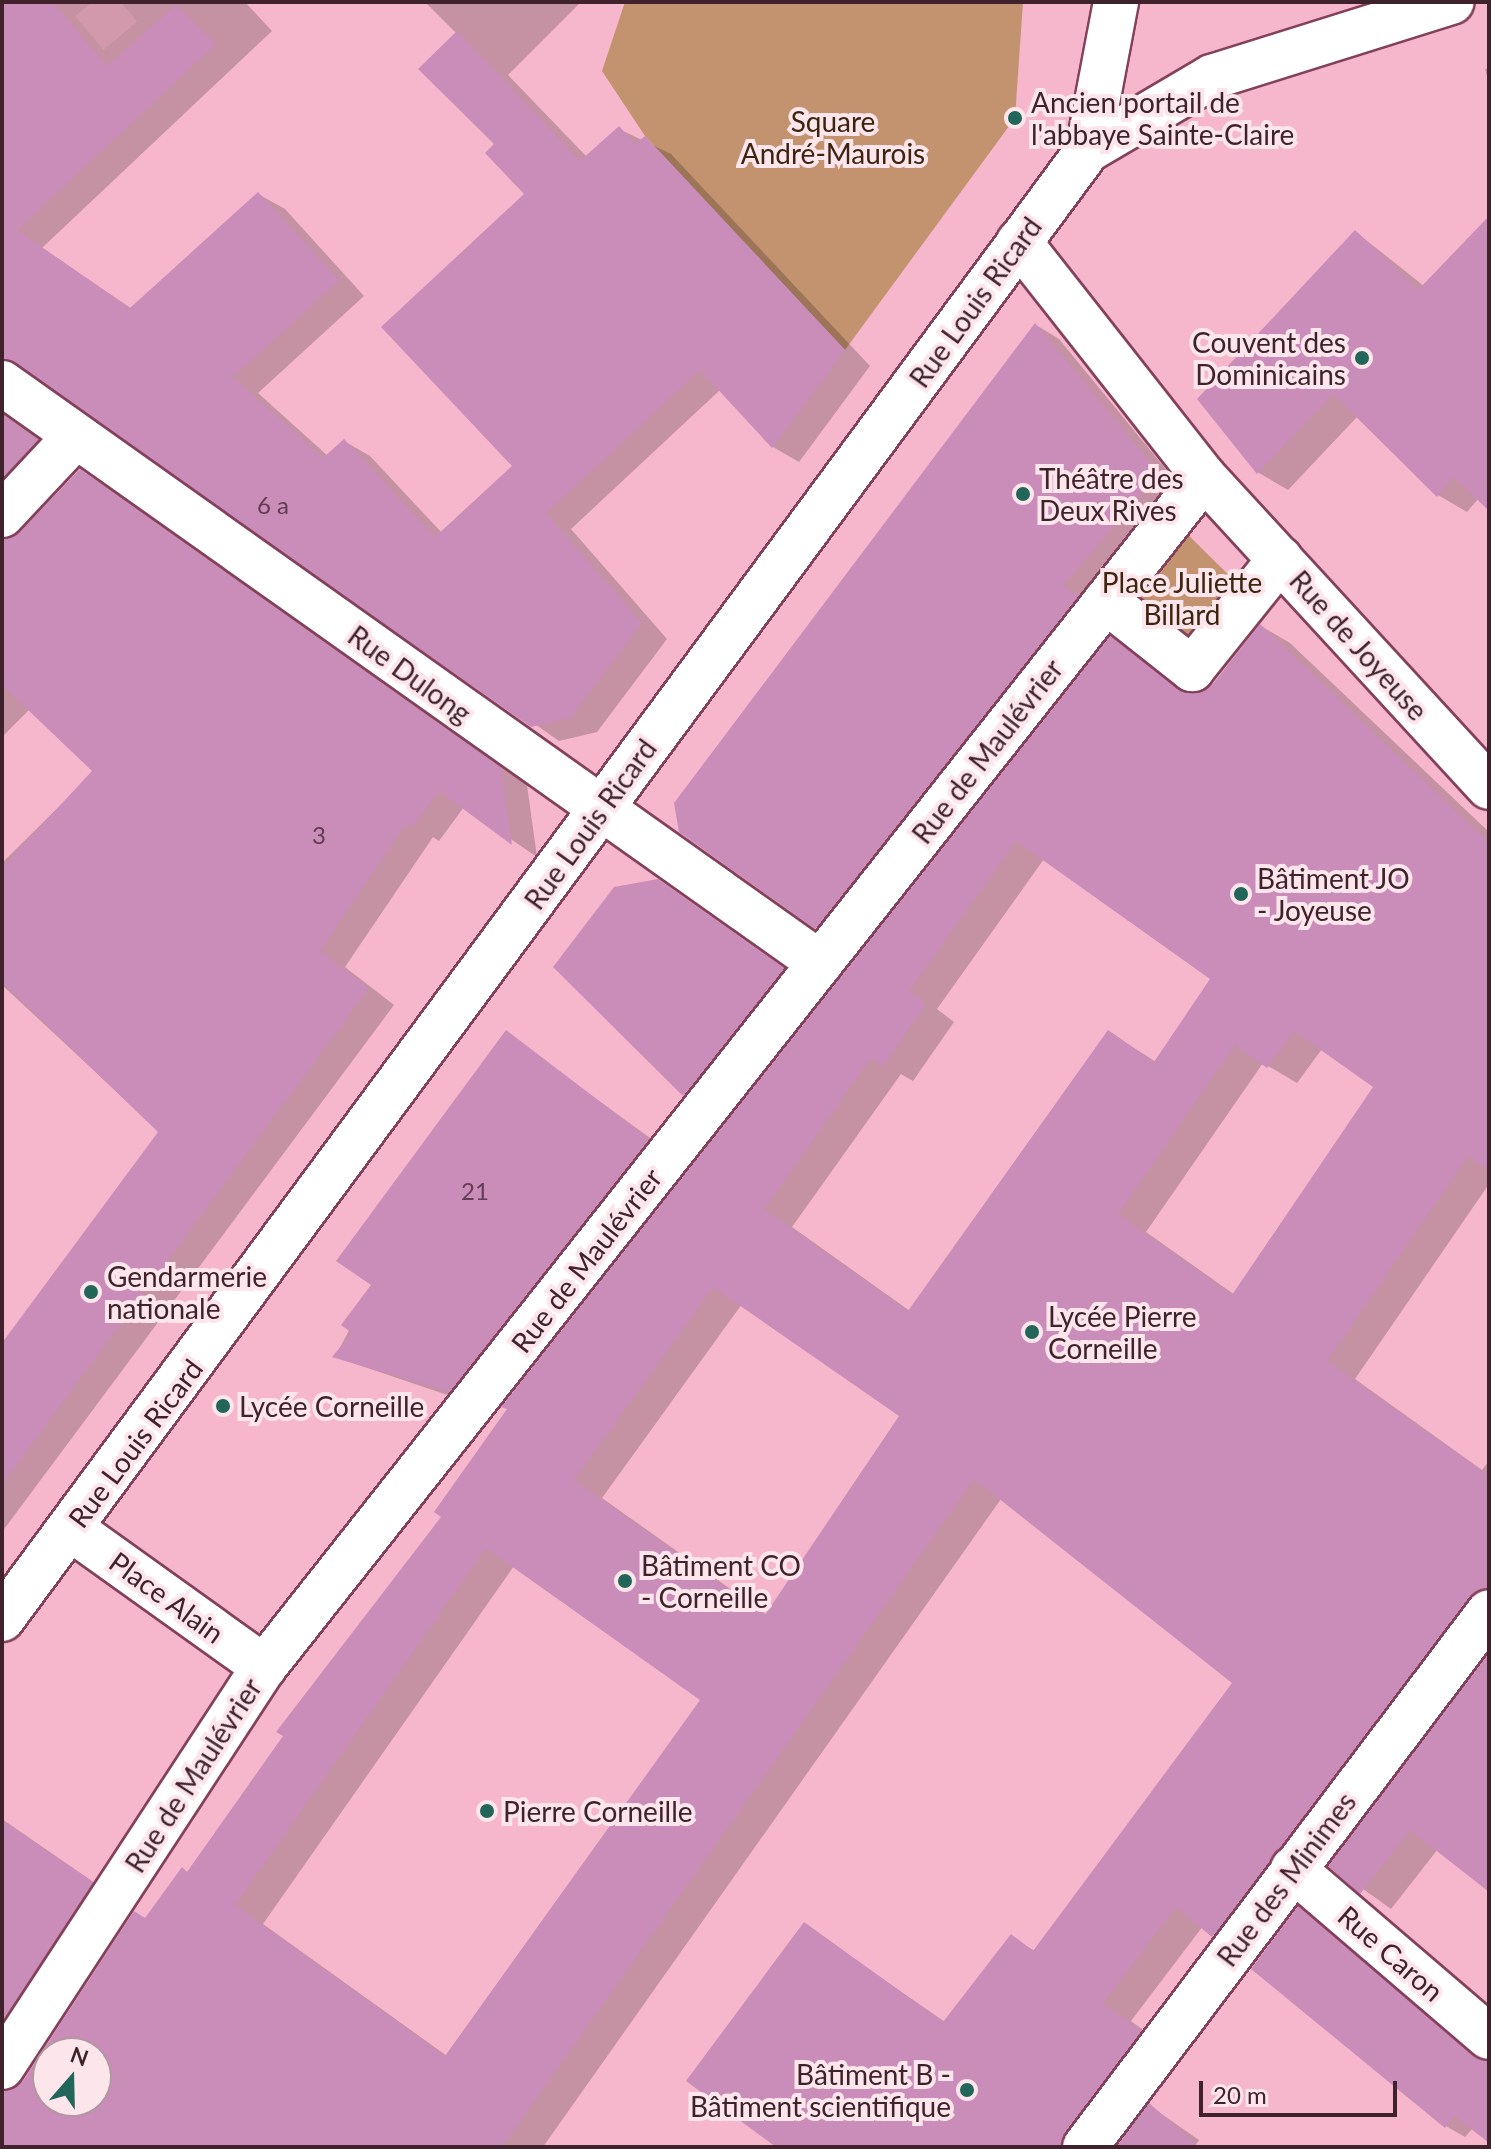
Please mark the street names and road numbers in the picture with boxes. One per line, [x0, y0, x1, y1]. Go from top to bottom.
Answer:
street label: Rue Louis Ricard [902, 210, 1048, 394]
street label: Rue de Joyeuse [1283, 563, 1435, 727]
street label: Rue Dulong [342, 618, 478, 730]
street label: Rue de Maulévrier [905, 652, 1069, 850]
street label: Rue Louis Ricard [517, 732, 663, 916]
street label: Rue de Maulévrier [504, 1161, 668, 1359]
street label: Rue Louis Ricard [61, 1352, 209, 1534]
street label: Place Alain [103, 1544, 231, 1650]
street label: Rue de Maulévrier [118, 1672, 268, 1878]
street label: Rue des Minimes [1210, 1785, 1362, 1973]
street label: Rue Caron [1332, 1898, 1450, 2008]

